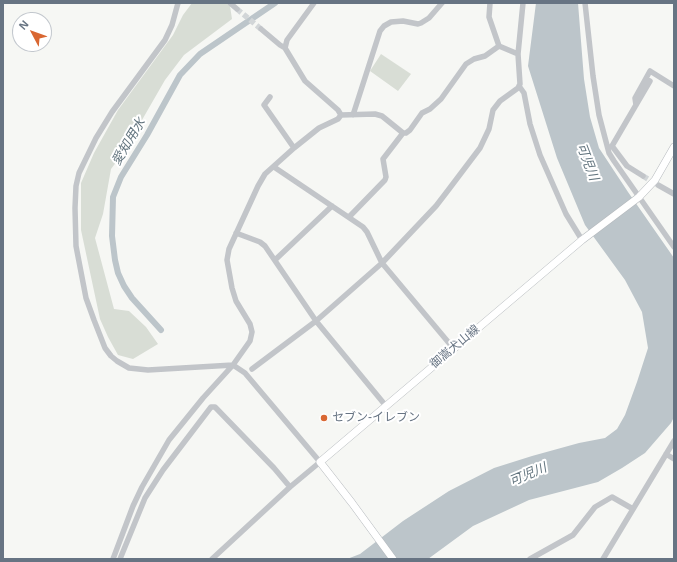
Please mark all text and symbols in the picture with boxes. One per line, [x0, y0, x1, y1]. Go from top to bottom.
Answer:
north arrow [12, 12, 52, 52]
text: N [17, 18, 31, 32]
water label: 愛知用水 [109, 116, 149, 168]
water label: 可児川 [573, 141, 601, 183]
street label: 御嵩犬山線 [427, 322, 483, 372]
place label: セブン-イレブン [332, 411, 420, 425]
marker: セブン-イレブン [319, 413, 329, 423]
water label: 可児川 [507, 460, 549, 490]

